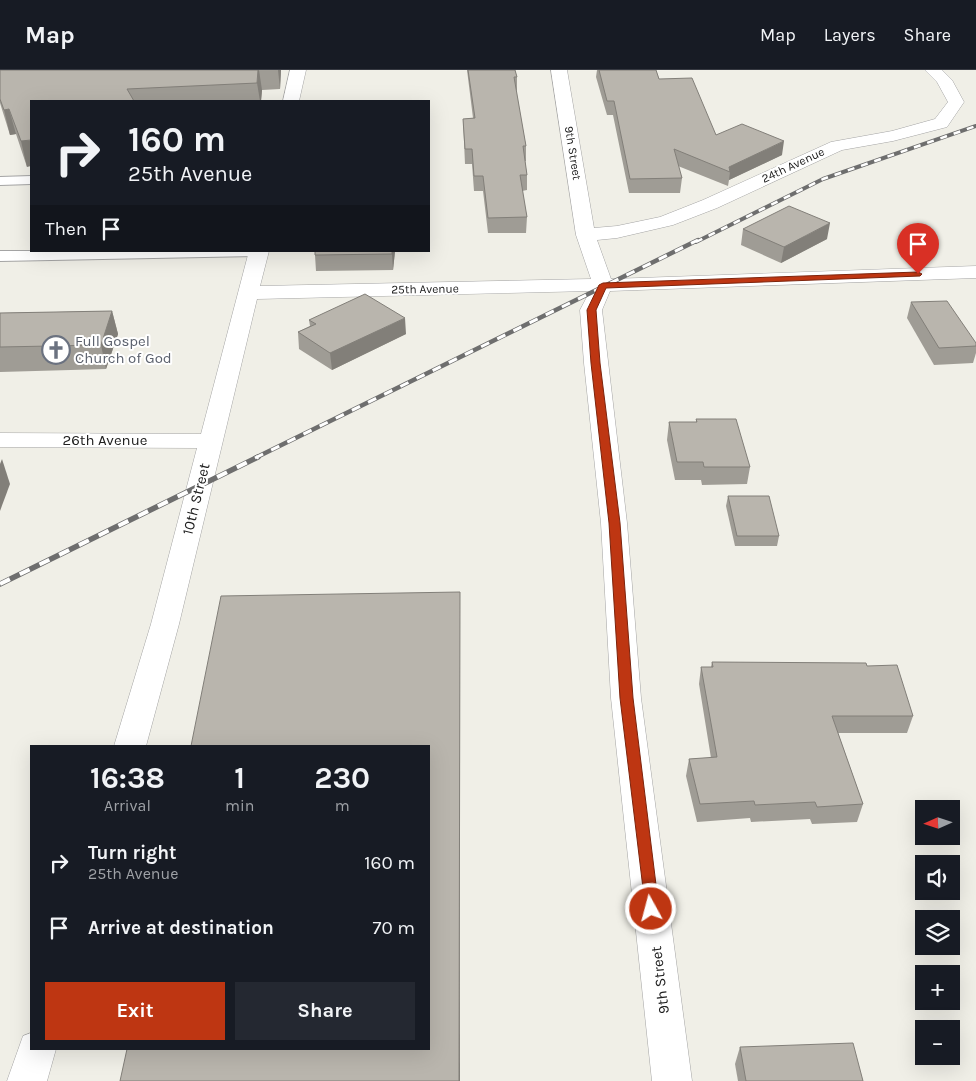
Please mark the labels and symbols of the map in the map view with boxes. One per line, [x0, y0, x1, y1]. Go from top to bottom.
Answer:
street label: 9th Street [562, 125, 584, 181]
street label: 24th Avenue [759, 144, 827, 186]
pin [897, 223, 939, 274]
street label: 25th Avenue [391, 281, 459, 297]
place label: Full Gospel Church of God [75, 332, 172, 367]
church icon: Full Gospel Church of God [41, 335, 71, 365]
street label: 26th Avenue [63, 431, 147, 449]
street label: 10th Street [178, 461, 214, 537]
north arrow [915, 800, 960, 845]
position arrow [624, 882, 676, 934]
street label: 9th Street [647, 945, 673, 1015]

